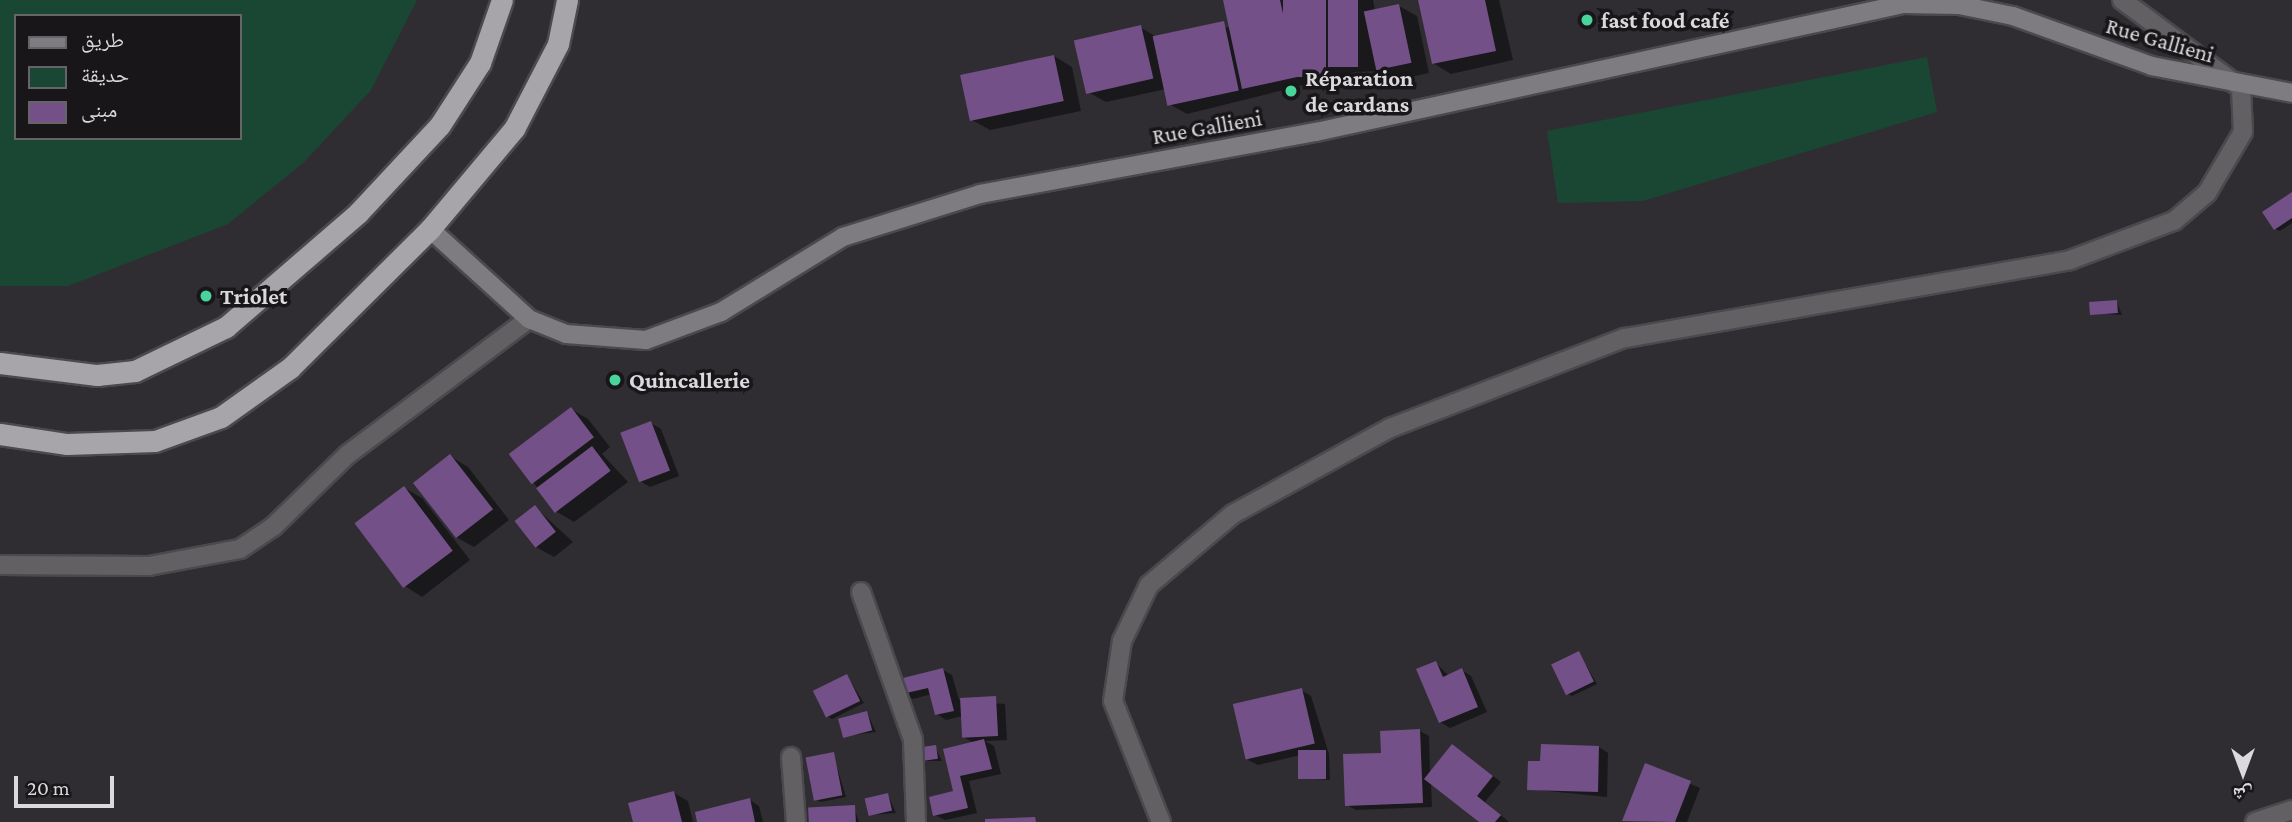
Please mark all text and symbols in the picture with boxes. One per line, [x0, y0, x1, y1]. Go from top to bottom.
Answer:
place label: fast food café [1601, 6, 1729, 34]
street label: Rue Gallieni [2103, 11, 2217, 69]
marker: fast food café [1579, 12, 1595, 28]
legend [14, 14, 242, 140]
text: طريق [81, 28, 124, 52]
text: حديقة [81, 63, 129, 87]
place label: Réparation de cardans [1305, 64, 1413, 118]
marker: Réparation de cardans [1283, 83, 1299, 99]
text: مبنى [81, 98, 117, 122]
street label: Rue Gallieni [1150, 104, 1264, 150]
place label: Triolet [220, 282, 287, 310]
marker: Triolet [198, 288, 214, 304]
place label: Quincallerie [629, 366, 750, 394]
marker: Quincallerie [607, 372, 623, 388]
north arrow [2208, 738, 2278, 808]
scale bar [18, 762, 117, 806]
text: 20 m [27, 776, 70, 800]
text: ش [2233, 784, 2253, 805]

